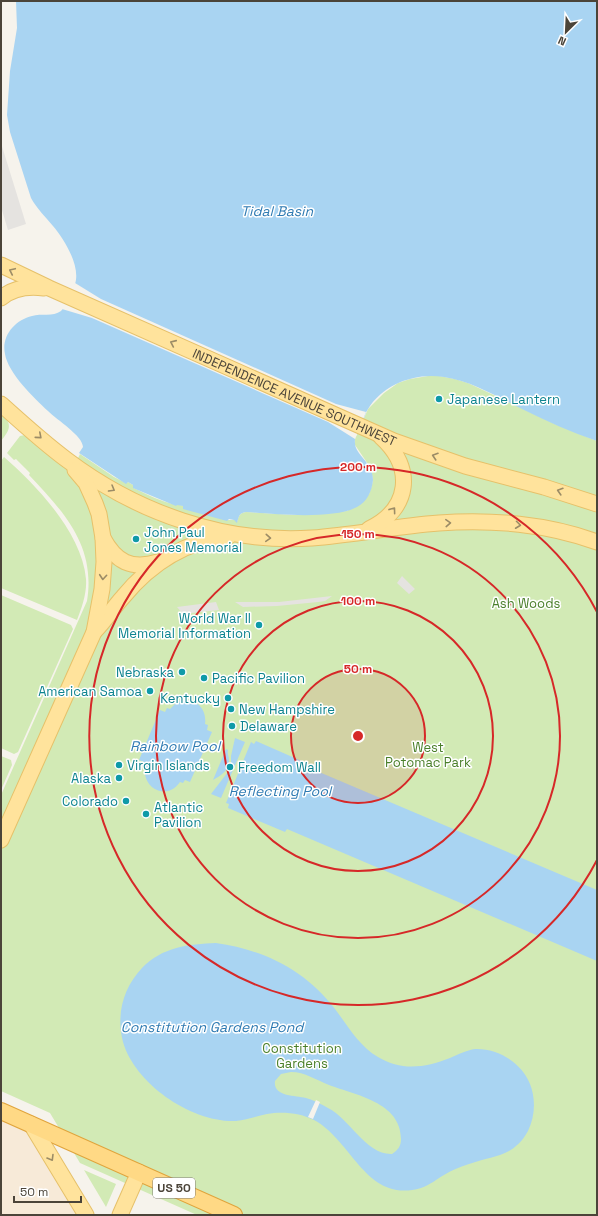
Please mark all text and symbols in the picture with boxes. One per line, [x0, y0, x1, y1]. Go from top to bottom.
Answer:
north arrow [546, 12, 586, 52]
text: N [556, 33, 568, 49]
water label: Tidal Basin [241, 202, 314, 220]
one-way arrow [9, 268, 17, 276]
one-way arrow [169, 340, 177, 348]
street label: INDEPENDENCE AVENUE SOUTHWEST [190, 344, 400, 450]
place label: Japanese Lantern [447, 391, 560, 408]
marker: Japanese Lantern [434, 394, 444, 404]
one-way arrow [34, 432, 42, 439]
one-way arrow [432, 452, 439, 461]
text: 200 m [340, 459, 376, 475]
one-way arrow [107, 484, 115, 491]
one-way arrow [557, 487, 564, 496]
one-way arrow [389, 507, 396, 514]
one-way arrow [445, 518, 451, 527]
one-way arrow [515, 520, 521, 529]
place label: John Paul Jones Memorial [144, 524, 242, 556]
text: 150 m [341, 526, 375, 542]
one-way arrow [265, 533, 271, 542]
marker: John Paul Jones Memorial [131, 534, 141, 544]
one-way arrow [98, 574, 107, 580]
text: 100 m [341, 593, 375, 609]
park label: Ash Woods [492, 595, 561, 612]
place label: World War II Memorial Information [118, 610, 251, 642]
marker: World War II Memorial Information [254, 620, 264, 630]
text: 50 m [344, 661, 372, 677]
place label: Nebraska [116, 664, 175, 681]
marker: Nebraska [177, 667, 187, 677]
place label: Pacific Pavilion [212, 670, 305, 687]
marker: Pacific Pavilion [199, 673, 209, 683]
place label: American Samoa [38, 683, 143, 700]
marker: American Samoa [145, 686, 155, 696]
place label: Kentucky [160, 690, 220, 707]
marker: Kentucky [223, 693, 233, 703]
place label: New Hampshire [239, 701, 335, 718]
marker: New Hampshire [226, 704, 236, 714]
place label: Delaware [240, 718, 297, 735]
marker: Delaware [227, 721, 237, 731]
centre of rings [351, 729, 365, 743]
water label: Rainbow Pool [130, 737, 222, 755]
park label: West Potomac Park [385, 739, 471, 771]
place label: Virgin Islands [127, 757, 210, 774]
place label: Freedom Wall [238, 759, 321, 776]
marker: Virgin Islands [114, 760, 124, 770]
marker: Freedom Wall [225, 762, 235, 772]
place label: Alaska [71, 770, 112, 787]
marker: Alaska [114, 773, 124, 783]
water label: Reflecting Pool [229, 782, 333, 800]
place label: Colorado [62, 793, 118, 810]
marker: Colorado [121, 796, 131, 806]
place label: Atlantic Pavilion [154, 799, 204, 831]
marker: Atlantic Pavilion [141, 809, 151, 819]
water label: Constitution Gardens Pond [121, 1018, 305, 1036]
park label: Constitution Gardens [262, 1040, 342, 1072]
one-way arrow [46, 1154, 54, 1161]
scale bar [14, 1178, 81, 1204]
road number: US 50 [153, 1178, 195, 1198]
text: 50 m [20, 1184, 48, 1200]

